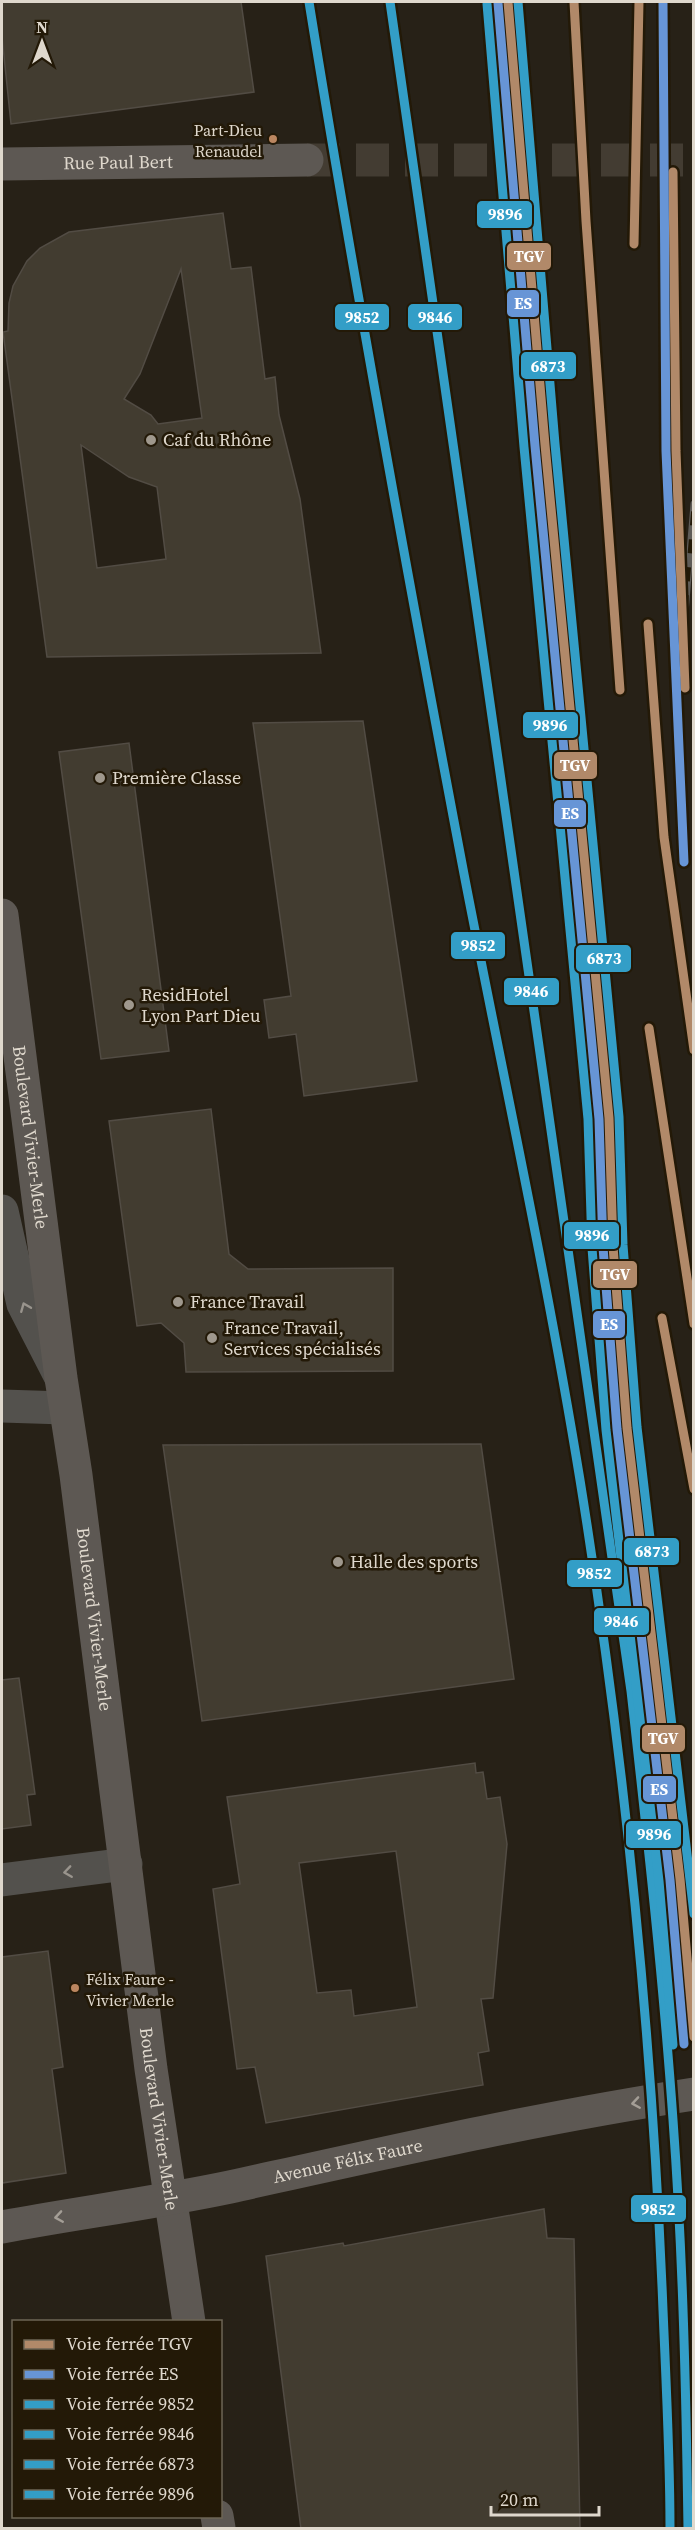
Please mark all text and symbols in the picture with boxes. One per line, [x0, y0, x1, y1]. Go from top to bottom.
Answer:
north arrow [12, 12, 72, 72]
text: N [36, 16, 48, 38]
place label: Part-Dieu Renaudel [194, 119, 262, 162]
marker: Part-Dieu Renaudel [267, 133, 279, 145]
street label: Rue Paul Bert [63, 149, 173, 175]
line badge: 9896 [476, 200, 533, 229]
text: 9896 [488, 203, 523, 225]
line badge: TGV [506, 242, 552, 271]
text: TGV [514, 245, 545, 267]
line badge: ES [506, 289, 540, 318]
text: ES [514, 292, 532, 314]
line badge: 9852 [334, 303, 390, 331]
line badge: 9846 [407, 303, 463, 331]
text: 9852 [345, 306, 380, 328]
text: 9846 [418, 306, 453, 328]
line badge: 6873 [520, 351, 577, 380]
text: 6873 [531, 355, 566, 377]
place label: Caf du Rhône [163, 427, 271, 452]
marker: Caf du Rhône [144, 433, 158, 447]
line badge: 9896 [522, 711, 579, 739]
text: 9896 [533, 714, 568, 736]
line badge: TGV [553, 751, 598, 780]
text: TGV [560, 754, 591, 776]
place label: Première Classe [112, 765, 241, 790]
marker: Première Classe [93, 771, 107, 785]
line badge: ES [553, 799, 587, 828]
text: ES [561, 802, 579, 824]
line badge: 9852 [450, 931, 506, 960]
text: 9852 [461, 934, 496, 956]
line badge: 6873 [575, 944, 632, 973]
text: 6873 [587, 947, 622, 969]
line badge: 9846 [503, 977, 560, 1006]
text: 9846 [514, 980, 549, 1002]
place label: ResidHotel Lyon Part Dieu [141, 982, 261, 1028]
marker: ResidHotel Lyon Part Dieu [122, 998, 136, 1012]
street label: Boulevard Vivier-Merle [7, 1044, 55, 1231]
line badge: 9896 [563, 1221, 620, 1250]
text: 9896 [575, 1224, 610, 1246]
line badge: TGV [592, 1260, 638, 1289]
text: TGV [600, 1263, 631, 1285]
place label: France Travail [190, 1289, 304, 1314]
marker: France Travail [171, 1295, 185, 1309]
one-way arrow [20, 1302, 32, 1313]
line badge: ES [592, 1310, 626, 1339]
text: ES [600, 1313, 618, 1335]
place label: France Travail, Services spécialisés [224, 1315, 381, 1361]
marker: France Travail, Services spécialisés [205, 1331, 219, 1345]
street label: Boulevard Vivier-Merle [71, 1526, 119, 1712]
line badge: 6873 [623, 1537, 680, 1566]
text: 6873 [635, 1540, 670, 1562]
place label: Halle des sports [350, 1549, 478, 1574]
marker: Halle des sports [331, 1555, 345, 1569]
line badge: 9852 [566, 1559, 623, 1588]
text: 9852 [577, 1562, 612, 1584]
line badge: 9846 [593, 1607, 650, 1636]
text: 9846 [604, 1610, 639, 1632]
line badge: TGV [641, 1724, 686, 1753]
text: TGV [648, 1727, 679, 1749]
line badge: ES [642, 1775, 677, 1803]
text: ES [650, 1778, 668, 1800]
line badge: 9896 [625, 1820, 682, 1849]
text: 9896 [637, 1823, 672, 1845]
one-way arrow [64, 1865, 73, 1877]
place label: Félix Faure - Vivier Merle [86, 1968, 174, 2011]
marker: Félix Faure - Vivier Merle [69, 1982, 81, 1994]
street label: Boulevard Vivier-Merle [134, 2026, 185, 2212]
one-way arrow [631, 2097, 640, 2109]
street label: Avenue Félix Faure [270, 2132, 425, 2189]
line badge: 9852 [630, 2194, 687, 2223]
text: 9852 [641, 2198, 676, 2220]
one-way arrow [54, 2211, 63, 2223]
legend [12, 2320, 222, 2518]
text: Voie ferrée TGV [66, 2331, 192, 2356]
text: Voie ferrée ES [66, 2361, 178, 2386]
text: Voie ferrée 9852 [66, 2391, 194, 2416]
text: Voie ferrée 9846 [66, 2421, 194, 2446]
text: Voie ferrée 6873 [66, 2451, 194, 2476]
scale bar [491, 2479, 599, 2517]
text: Voie ferrée 9896 [66, 2481, 194, 2506]
text: 20 m [500, 2487, 538, 2512]

